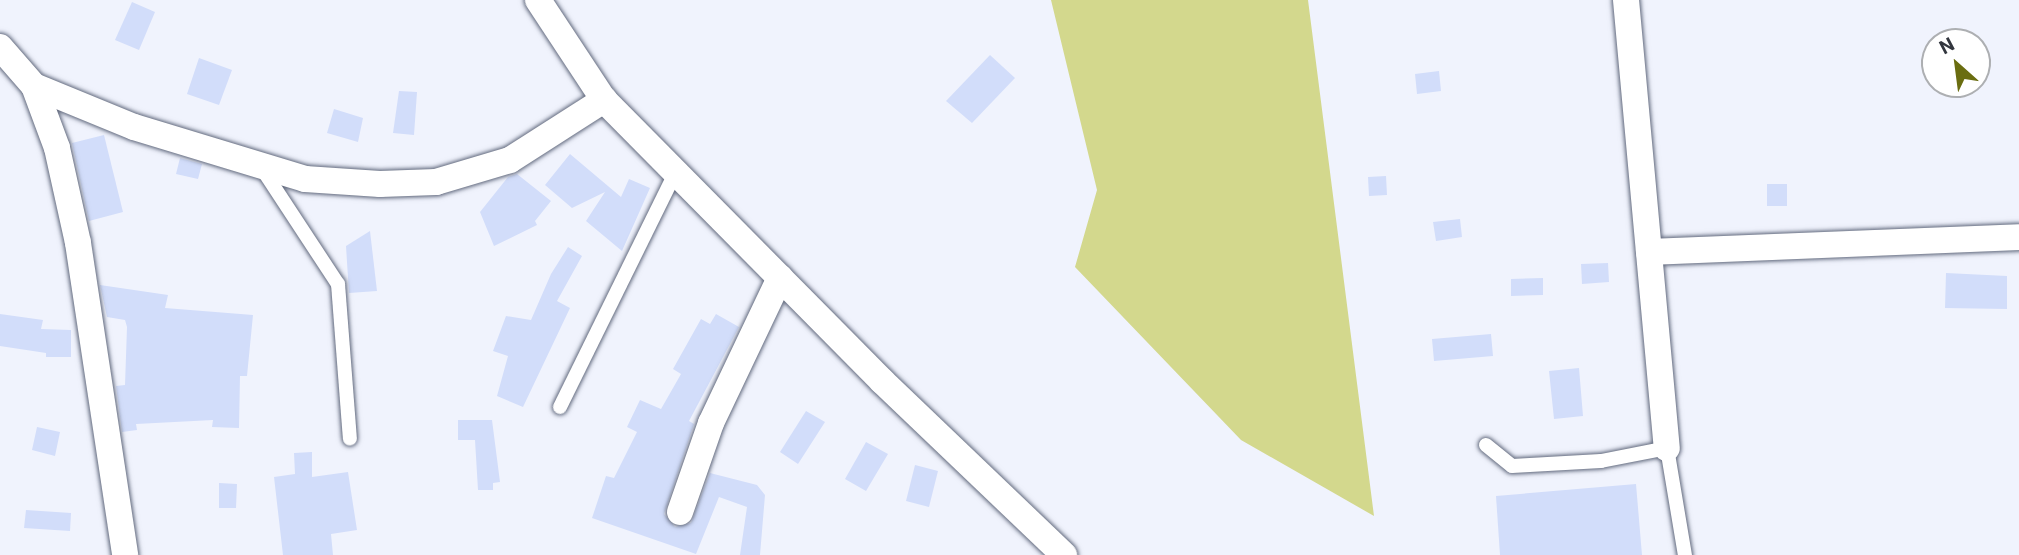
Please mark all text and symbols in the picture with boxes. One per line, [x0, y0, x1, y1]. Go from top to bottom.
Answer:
north arrow [1921, 28, 1991, 98]
text: N [1936, 32, 1958, 59]

